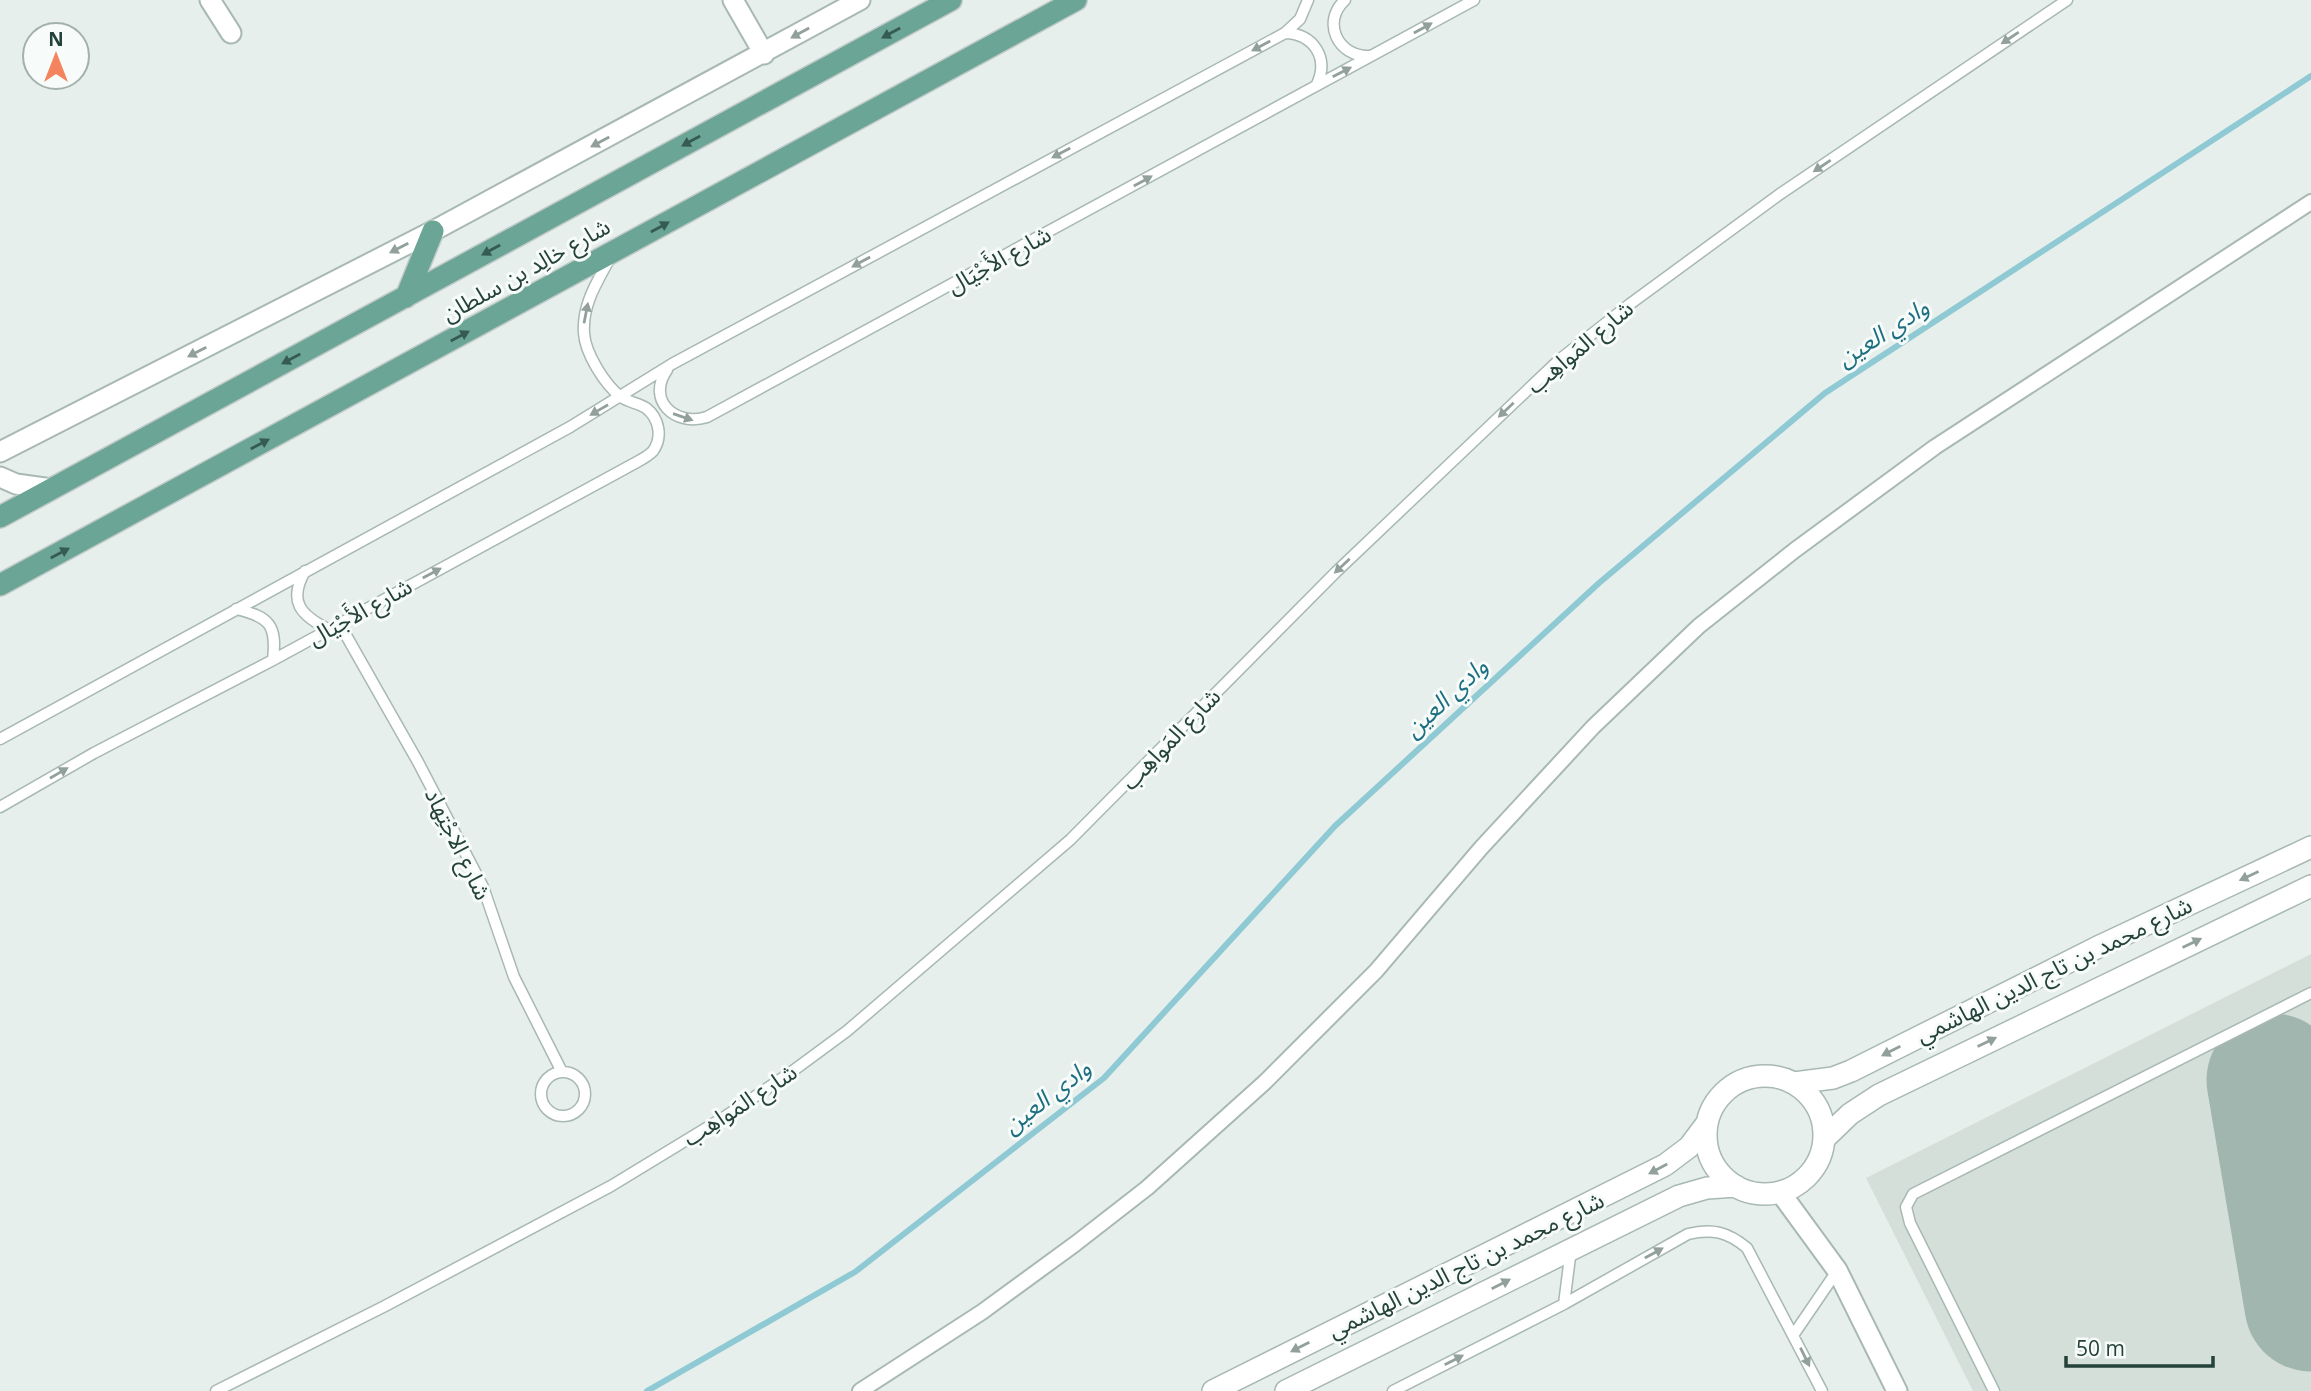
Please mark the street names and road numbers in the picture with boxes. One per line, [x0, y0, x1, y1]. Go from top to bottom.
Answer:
street label: شارع خالِد بن سلطان [436, 210, 616, 330]
street label: شارع الأَجْيَال [941, 217, 1057, 303]
street label: شارع المَواهِب [1519, 292, 1641, 402]
street label: شارع الأَجْيَال [302, 569, 418, 655]
street label: شارع المَواهِب [1114, 680, 1228, 798]
street label: شارع الاجْتِهاد [416, 782, 500, 906]
street label: شارع محمد بن تاج الدين الهاشمي [1910, 888, 2198, 1052]
street label: شارع المَواهِب [676, 1055, 804, 1155]
street label: شارع محمد بن تاج الدين الهاشمي [1322, 1183, 1610, 1347]

